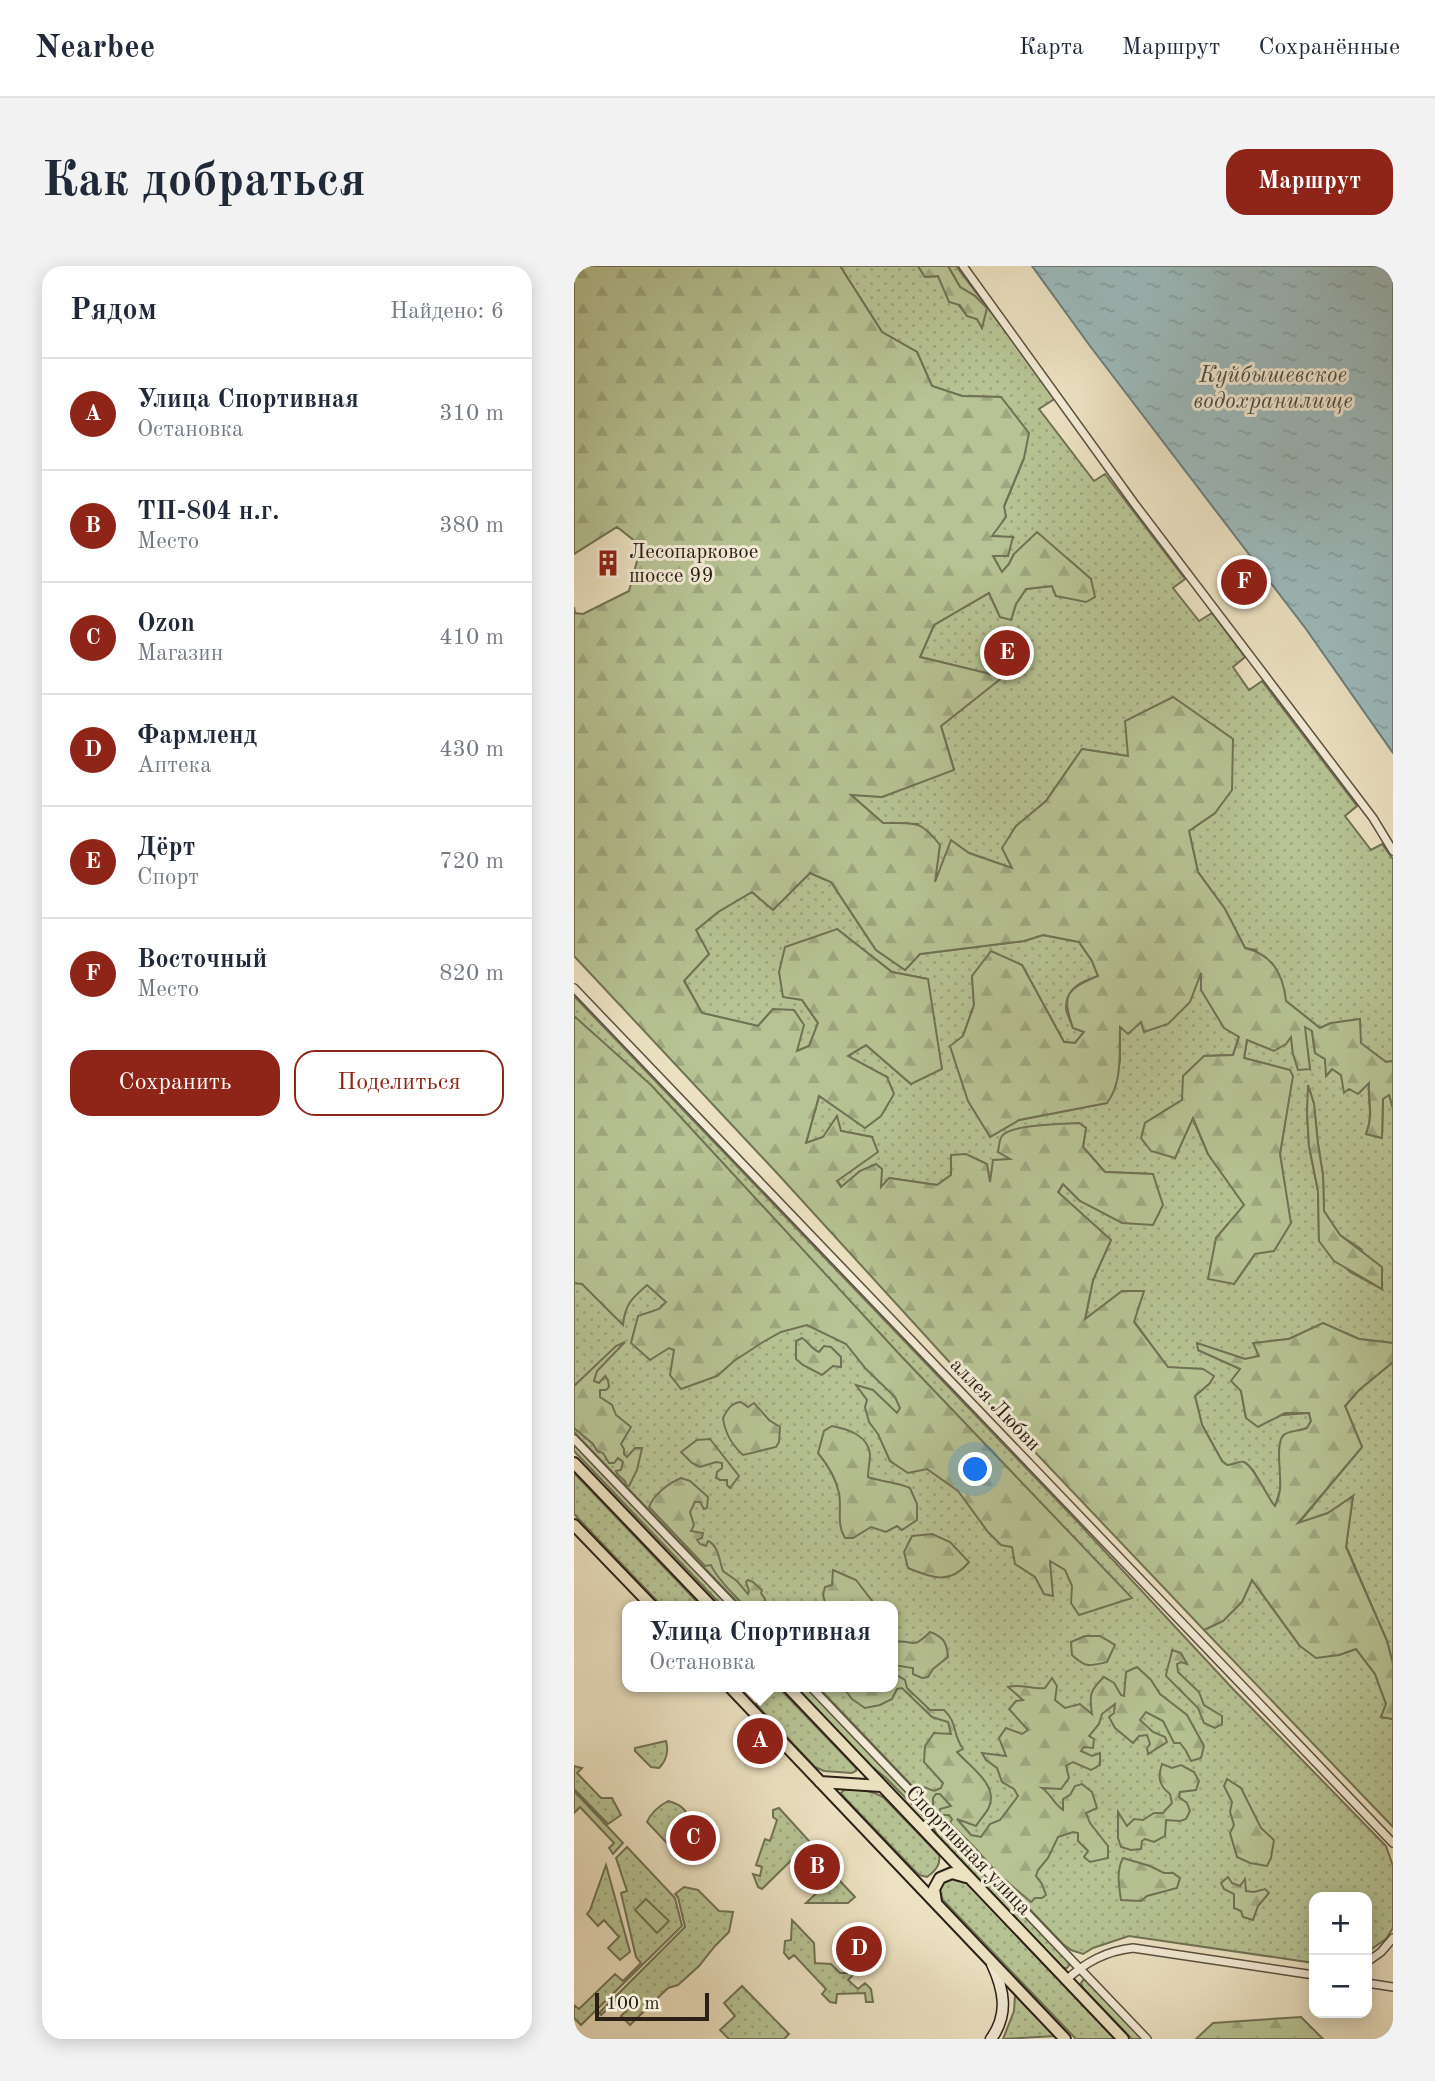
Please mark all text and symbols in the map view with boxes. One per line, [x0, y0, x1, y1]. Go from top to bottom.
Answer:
text: Nearbee [35, 32, 155, 65]
text: Карта [1019, 36, 1084, 60]
text: Маршрут [1122, 36, 1220, 60]
text: Сохранённые [1258, 36, 1400, 60]
button: Маршрут [1226, 149, 1393, 215]
text: Как добраться [42, 158, 366, 207]
text: Рядом [70, 296, 157, 326]
text: Найдено: 6 [390, 300, 504, 323]
water label: Куйбышевское водохранилище [1193, 364, 1353, 414]
text: Улица Спортивная [137, 387, 359, 413]
text: A [84, 402, 102, 425]
text: 310 m [439, 402, 504, 425]
text: Остановка [137, 418, 243, 441]
text: ТП-804 н.г. [137, 499, 280, 525]
text: B [85, 514, 101, 537]
text: 380 m [439, 514, 504, 537]
text: Место [137, 530, 199, 553]
place label: Лесопарковое шоссе 99 [629, 542, 758, 587]
building icon: Лесопарковое шоссе 99 [593, 548, 623, 578]
pin: F [1221, 556, 1267, 608]
text: Ozon [137, 611, 195, 637]
text: C [85, 626, 101, 649]
text: 410 m [439, 626, 504, 649]
pin: E [984, 627, 1030, 679]
text: Магазин [137, 642, 223, 665]
text: Фармленд [137, 723, 257, 749]
text: D [84, 738, 102, 761]
text: 430 m [439, 738, 504, 761]
text: Аптека [137, 754, 212, 777]
text: Дёрт [137, 835, 195, 861]
text: E [85, 850, 101, 873]
text: 720 m [439, 850, 504, 873]
text: Спорт [137, 866, 199, 889]
text: Восточный [137, 947, 267, 973]
text: F [85, 962, 101, 985]
text: 820 m [439, 962, 504, 985]
text: Место [137, 978, 199, 1001]
button: Сохранить [70, 1050, 280, 1116]
button: Поделиться [294, 1050, 504, 1116]
street label: аллея Любви [946, 1355, 1044, 1456]
your location [958, 1452, 992, 1486]
popup [622, 1601, 898, 1692]
text: Улица Спортивная [649, 1620, 871, 1646]
text: Остановка [649, 1651, 755, 1674]
pin: A [737, 1715, 783, 1767]
street label: Спортивная улица [901, 1782, 1035, 1920]
pin: C [670, 1812, 716, 1864]
pin: B [794, 1841, 840, 1893]
map controls [1309, 1892, 1372, 2018]
button: + [1309, 1892, 1372, 1955]
pin: D [836, 1923, 882, 1975]
button: − [1309, 1955, 1372, 2018]
scale bar [595, 1990, 709, 2022]
text: 100 m [606, 1995, 659, 2014]

